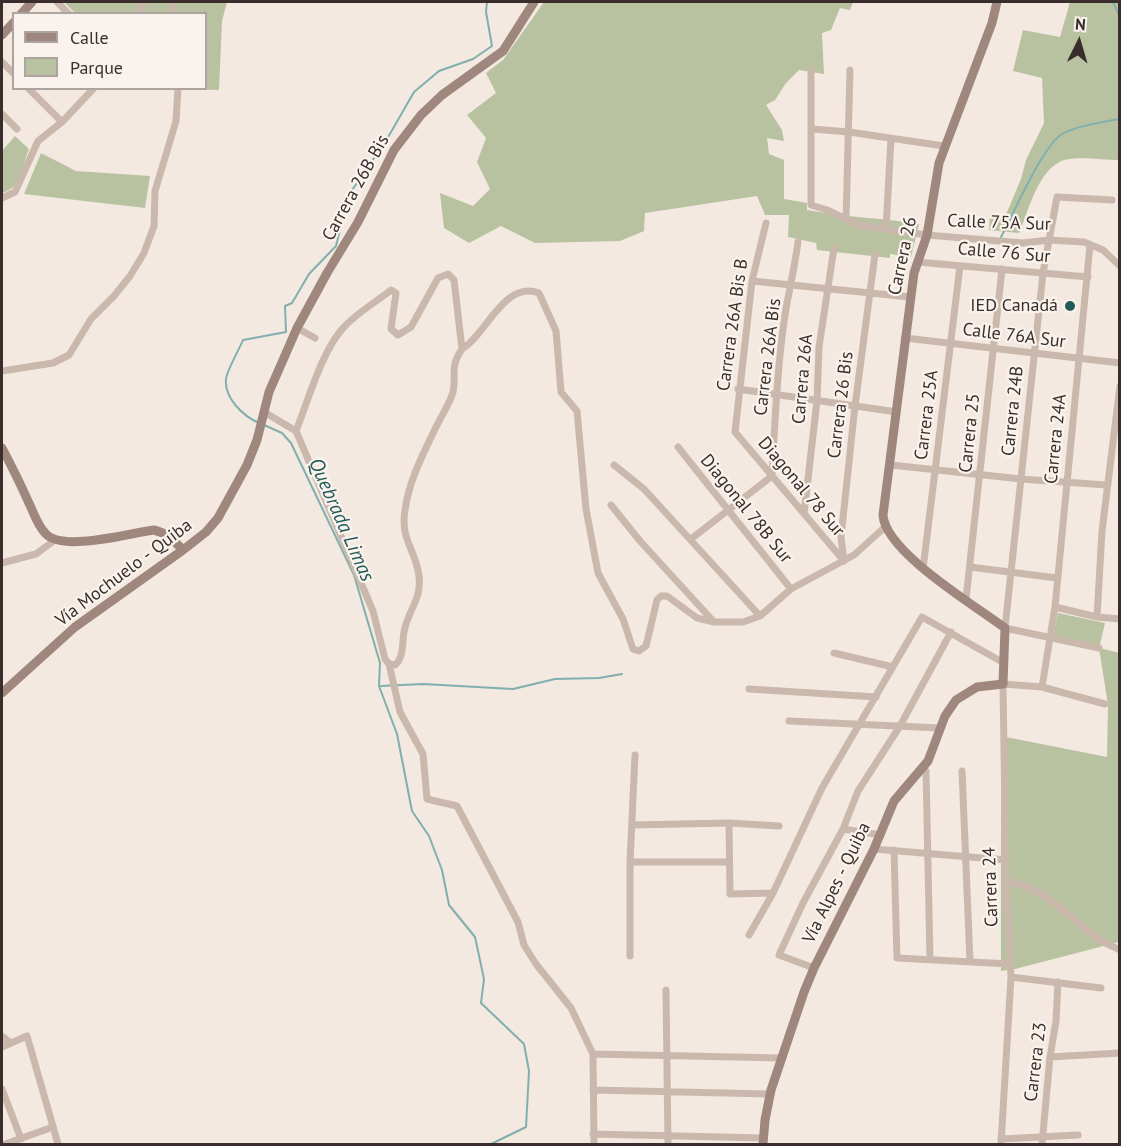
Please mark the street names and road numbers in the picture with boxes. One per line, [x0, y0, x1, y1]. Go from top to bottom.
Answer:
street label: Carrera 26B Bis [318, 131, 394, 245]
street label: Calle 75A Sur [947, 210, 1051, 236]
street label: Carrera 26 [884, 215, 922, 297]
street label: Calle 76 Sur [957, 238, 1051, 268]
street label: Carrera 26A Bis B [713, 257, 753, 393]
street label: Carrera 26A Bis [750, 297, 786, 417]
street label: Calle 76A Sur [961, 319, 1067, 353]
street label: Carrera 26A [788, 333, 818, 425]
street label: Carrera 26 Bis [824, 350, 858, 460]
street label: Carrera 24B [998, 365, 1028, 457]
street label: Carrera 25A [911, 369, 943, 461]
street label: Carrera 25 [955, 392, 985, 474]
street label: Carrera 24A [1041, 393, 1071, 485]
street label: Diagonal 78 Sur [753, 433, 849, 541]
street label: Diagonal 78B Sur [695, 450, 797, 568]
street label: Vía Mochuelo - Quiba [52, 515, 196, 631]
street label: Vía Alpes - Quiba [798, 819, 876, 947]
street label: Carrera 24 [979, 847, 1003, 927]
street label: Carrera 23 [1020, 1021, 1052, 1103]

